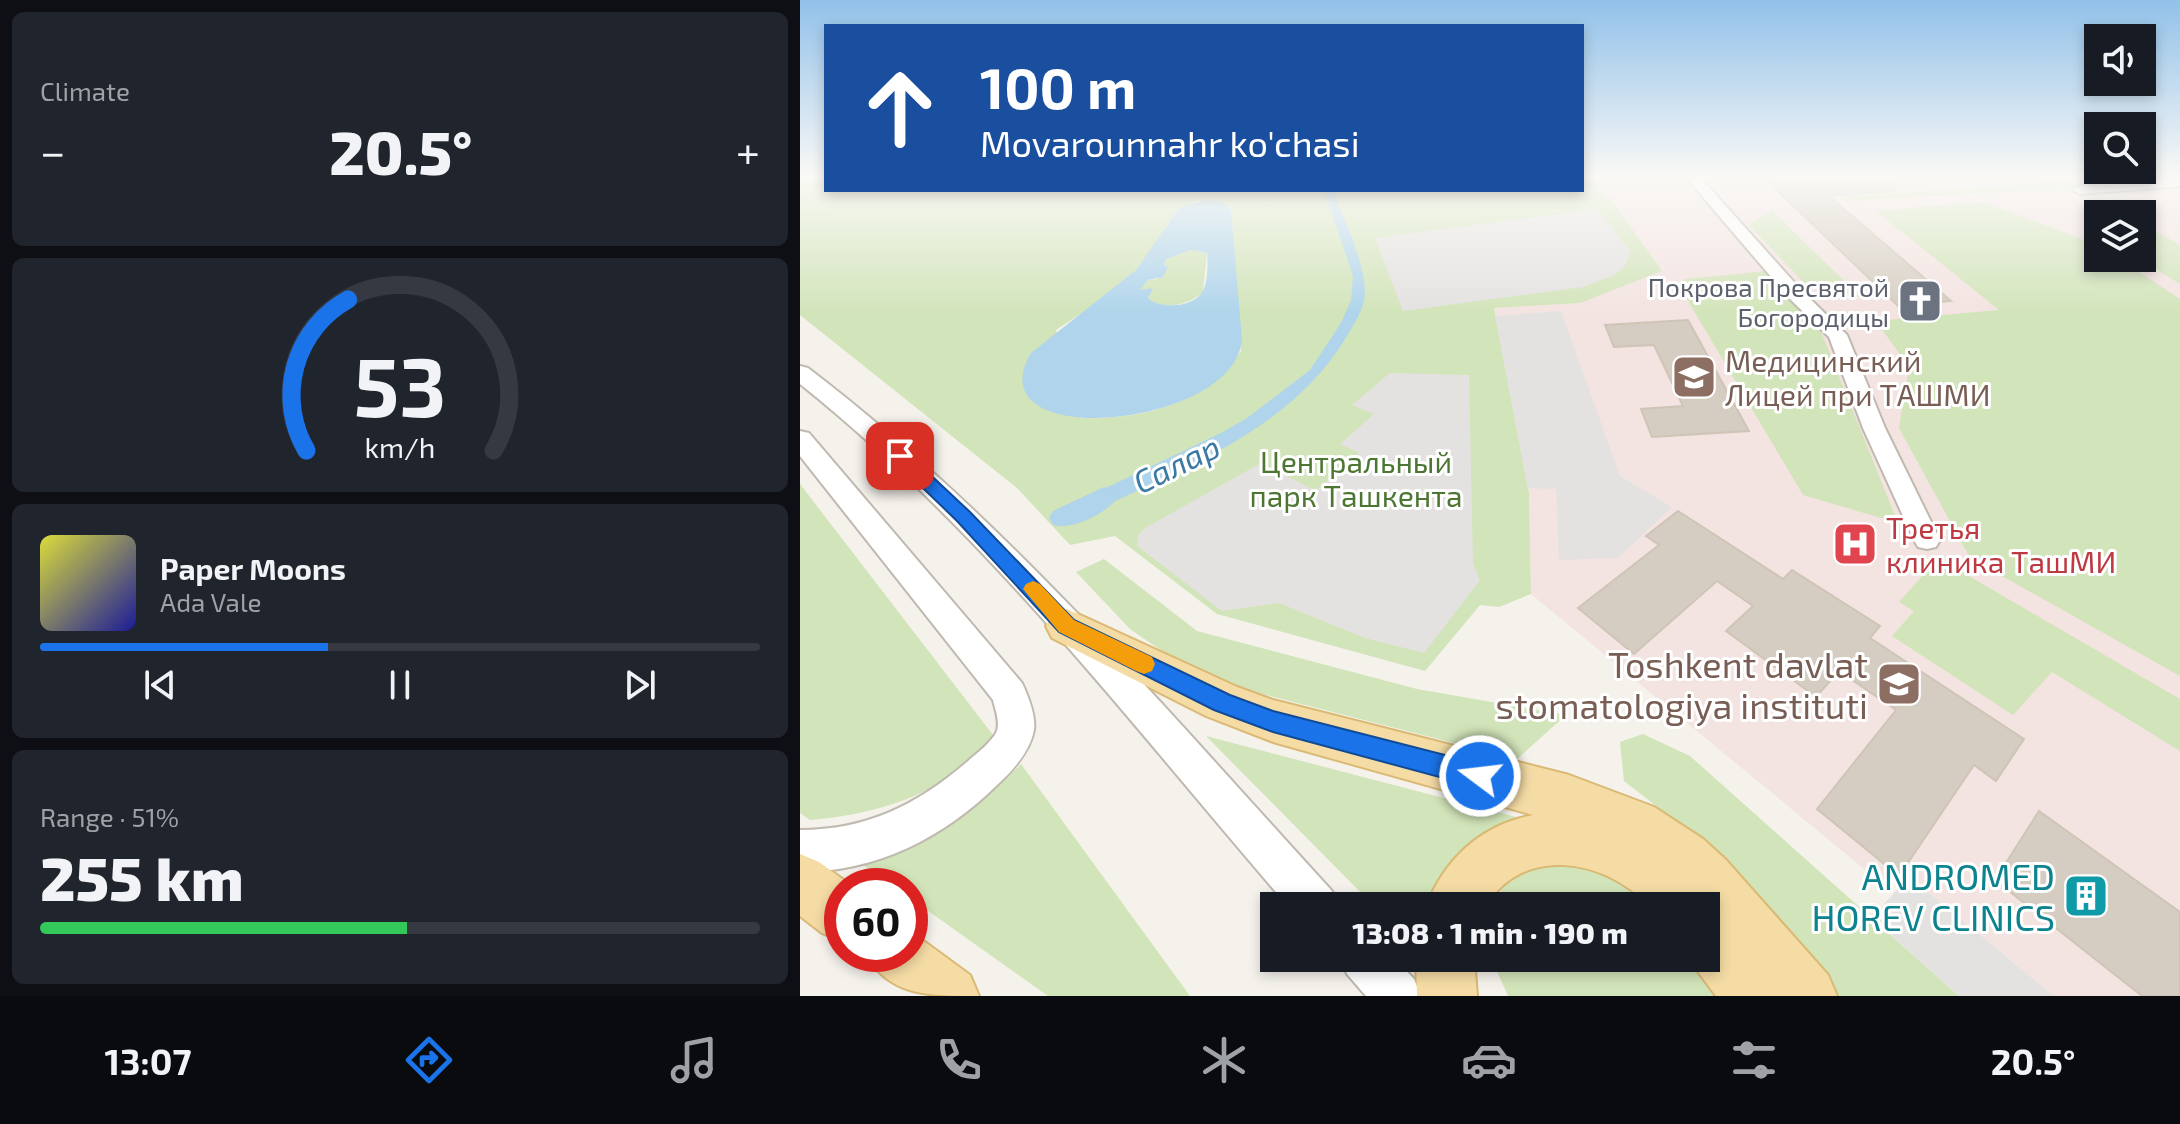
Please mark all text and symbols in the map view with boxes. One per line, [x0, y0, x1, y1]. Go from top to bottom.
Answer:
map controls [2084, 24, 2156, 272]
button: sound [2084, 24, 2156, 96]
text: 100 m [980, 53, 1136, 120]
icon: ahead [848, 56, 952, 160]
text: Climate [40, 75, 130, 106]
button: search [2084, 112, 2156, 184]
text: 20.5° [329, 115, 472, 187]
text: Movarounnahr ko'chasi [980, 121, 1360, 164]
text: − [40, 124, 66, 177]
text: + [736, 124, 760, 177]
button: layers [2084, 200, 2156, 272]
place label: Покрова Пресвятой Богородицы [1648, 271, 1889, 332]
church icon: Покрова Пресвятой Богородицы [1896, 277, 1944, 325]
text: 53 [353, 334, 447, 434]
place label: Медицинский Лицей при ТАШМИ [1725, 342, 1990, 412]
school or university icon: Медицинский Лицей при ТАШМИ [1670, 353, 1718, 401]
pin [866, 422, 934, 490]
water label: Салар [1127, 426, 1225, 500]
text: km/h [365, 429, 435, 464]
icon: arrive [878, 434, 922, 478]
park label: Центральный парк Ташкента [1249, 443, 1463, 513]
place label: Третья клиника ТашМИ [1886, 509, 2116, 579]
hospital icon: Третья клиника ТашМИ [1831, 520, 1879, 568]
text: Paper Moons [160, 550, 346, 586]
text: Ada Vale [160, 586, 262, 617]
place label: Toshkent davlat stomatologiya instituti [1496, 642, 1868, 726]
school or university icon: Toshkent davlat stomatologiya instituti [1875, 660, 1923, 708]
icon: previous [138, 663, 182, 707]
icon: pause [378, 663, 422, 707]
icon: next [618, 663, 662, 707]
position arrow [1438, 734, 1522, 818]
text: Range · 51% [40, 801, 179, 832]
text: 255 km [40, 841, 244, 913]
place label: ANDROMED HOREV CLINICS [1811, 854, 2055, 938]
speed limit sign: 60 [824, 868, 928, 972]
building icon: ANDROMED HOREV CLINICS [2062, 872, 2110, 920]
text: 13:08 · 1 min · 190 m [1352, 914, 1628, 950]
icon: directions [401, 1032, 457, 1088]
icon: music [666, 1032, 722, 1088]
icon: phone [931, 1032, 987, 1088]
icon: climate [1196, 1032, 1252, 1088]
icon: car [1461, 1032, 1517, 1088]
icon: filters [1726, 1032, 1782, 1088]
text: 13:07 [105, 1039, 191, 1082]
text: 20.5° [1991, 1039, 2075, 1082]

